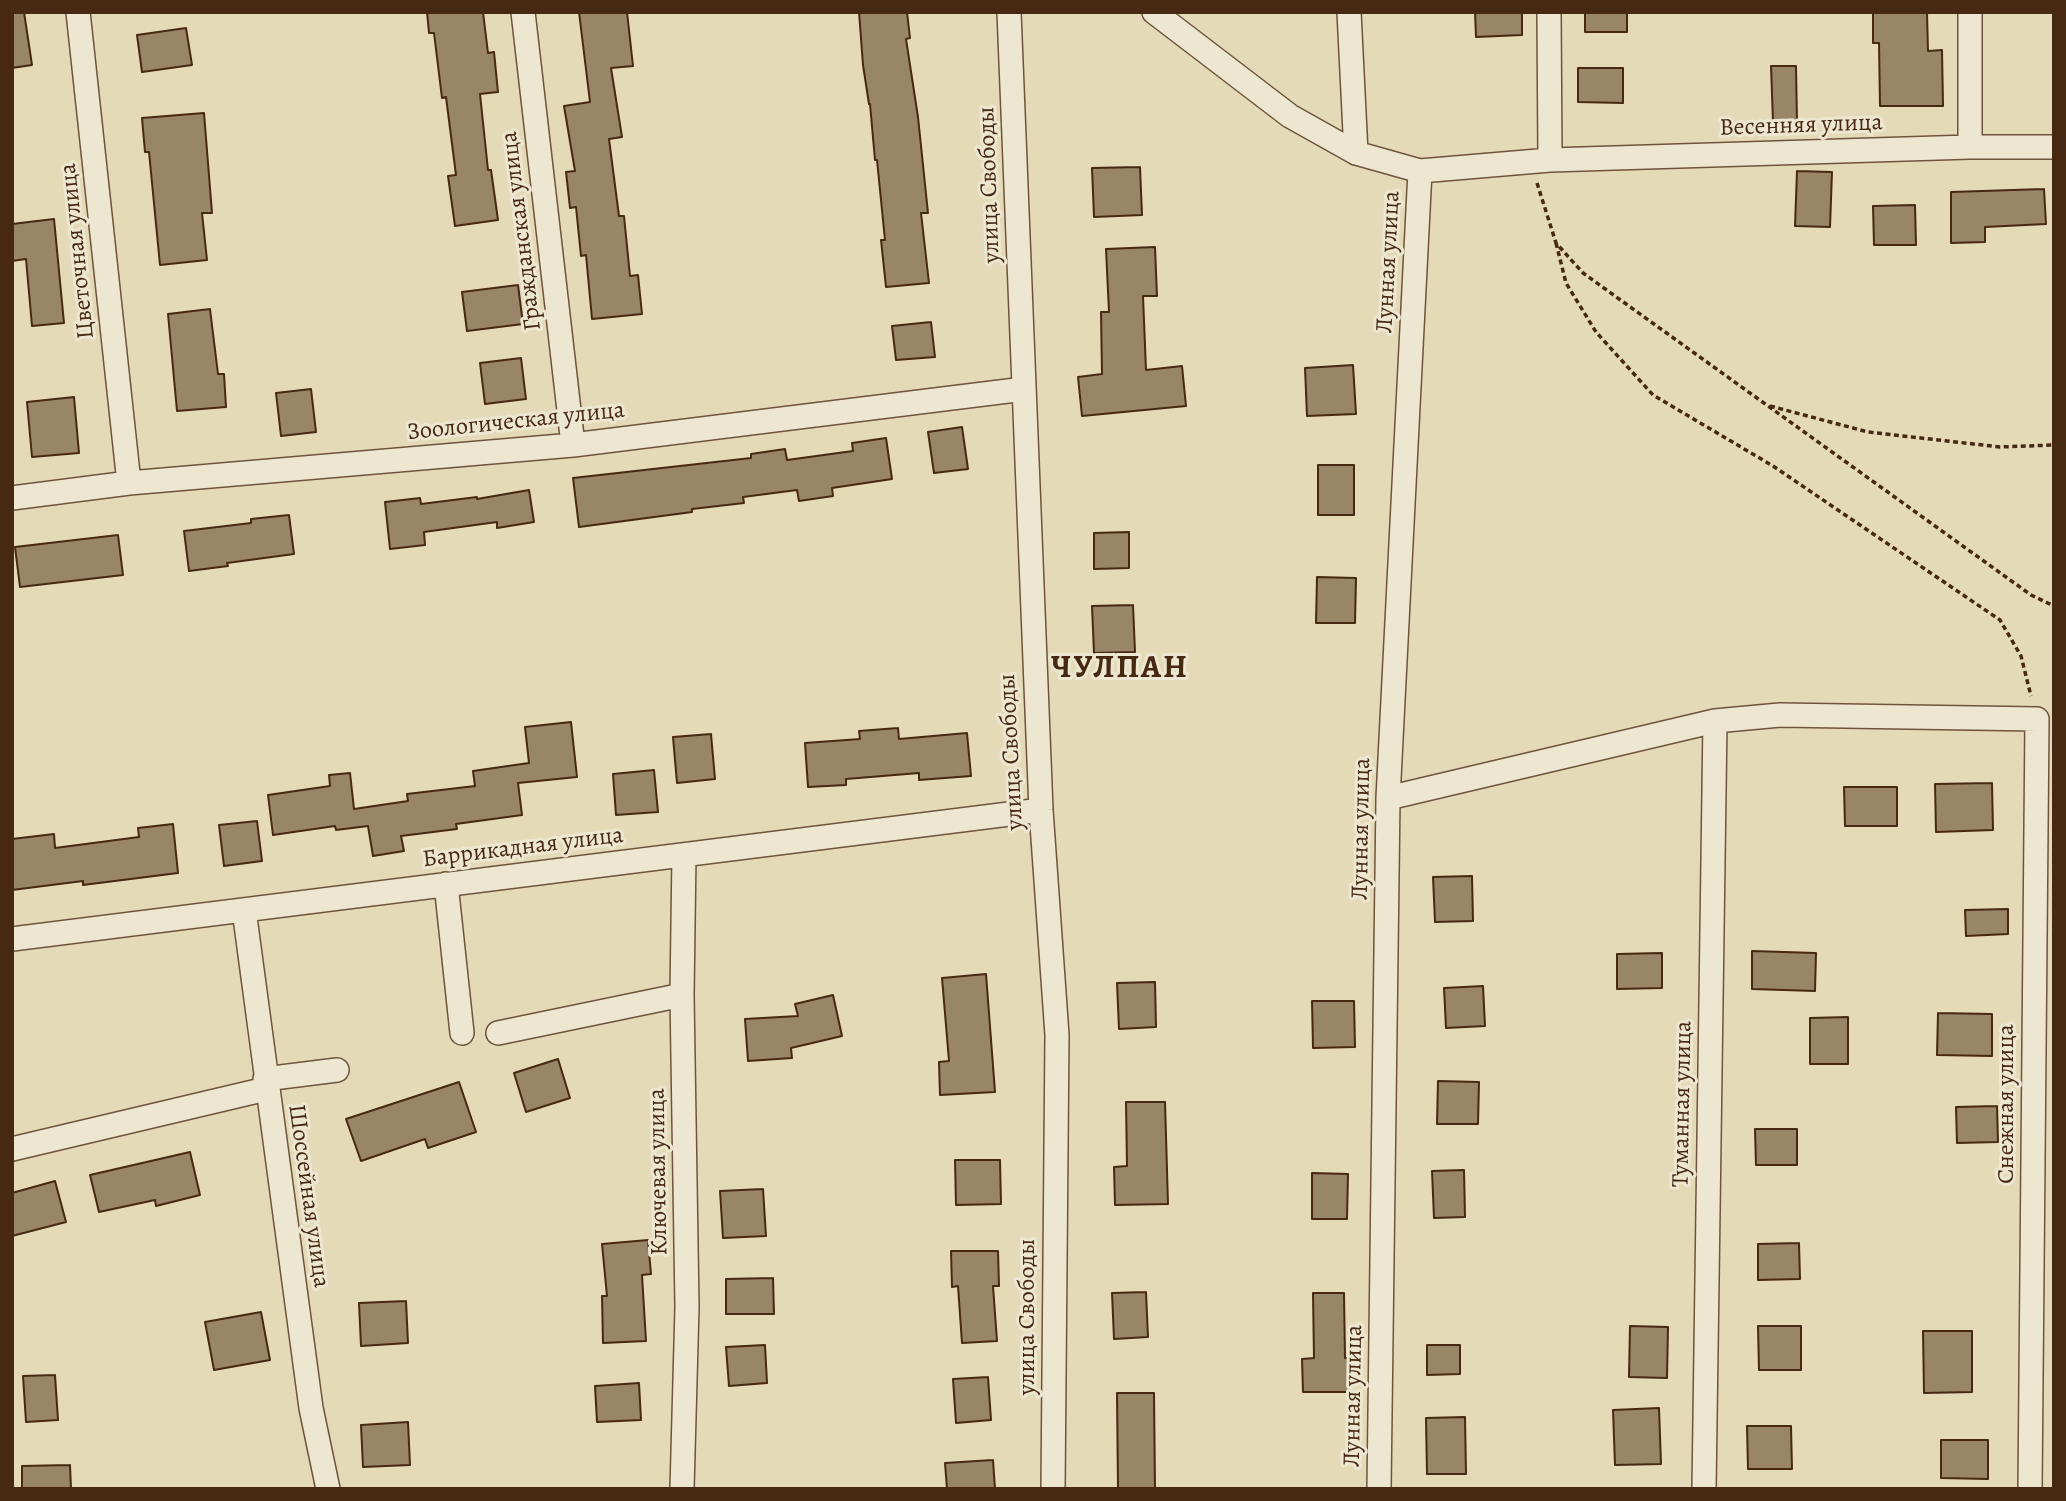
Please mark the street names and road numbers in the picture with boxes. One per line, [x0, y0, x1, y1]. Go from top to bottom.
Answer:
street label: улица Свободы [973, 106, 1007, 264]
street label: Весенняя улица [1719, 109, 1883, 143]
street label: Гражданская улица [495, 130, 549, 332]
street label: Цветочная улица [54, 162, 102, 340]
street label: Лунная улица [1371, 190, 1407, 334]
street label: Зоологическая улица [406, 396, 626, 448]
street label: улица Свободы [994, 673, 1030, 831]
street label: Лунная улица [1346, 758, 1378, 900]
street label: Баррикадная улица [421, 821, 625, 875]
street label: Туманная улица [1667, 1020, 1699, 1188]
street label: Снежная улица [1993, 1024, 2021, 1184]
street label: Ключевая улица [643, 1088, 675, 1256]
street label: Шоссейная улица [281, 1102, 335, 1290]
street label: улица Свободы [1014, 1239, 1042, 1395]
street label: Лунная улица [1338, 1325, 1370, 1467]

